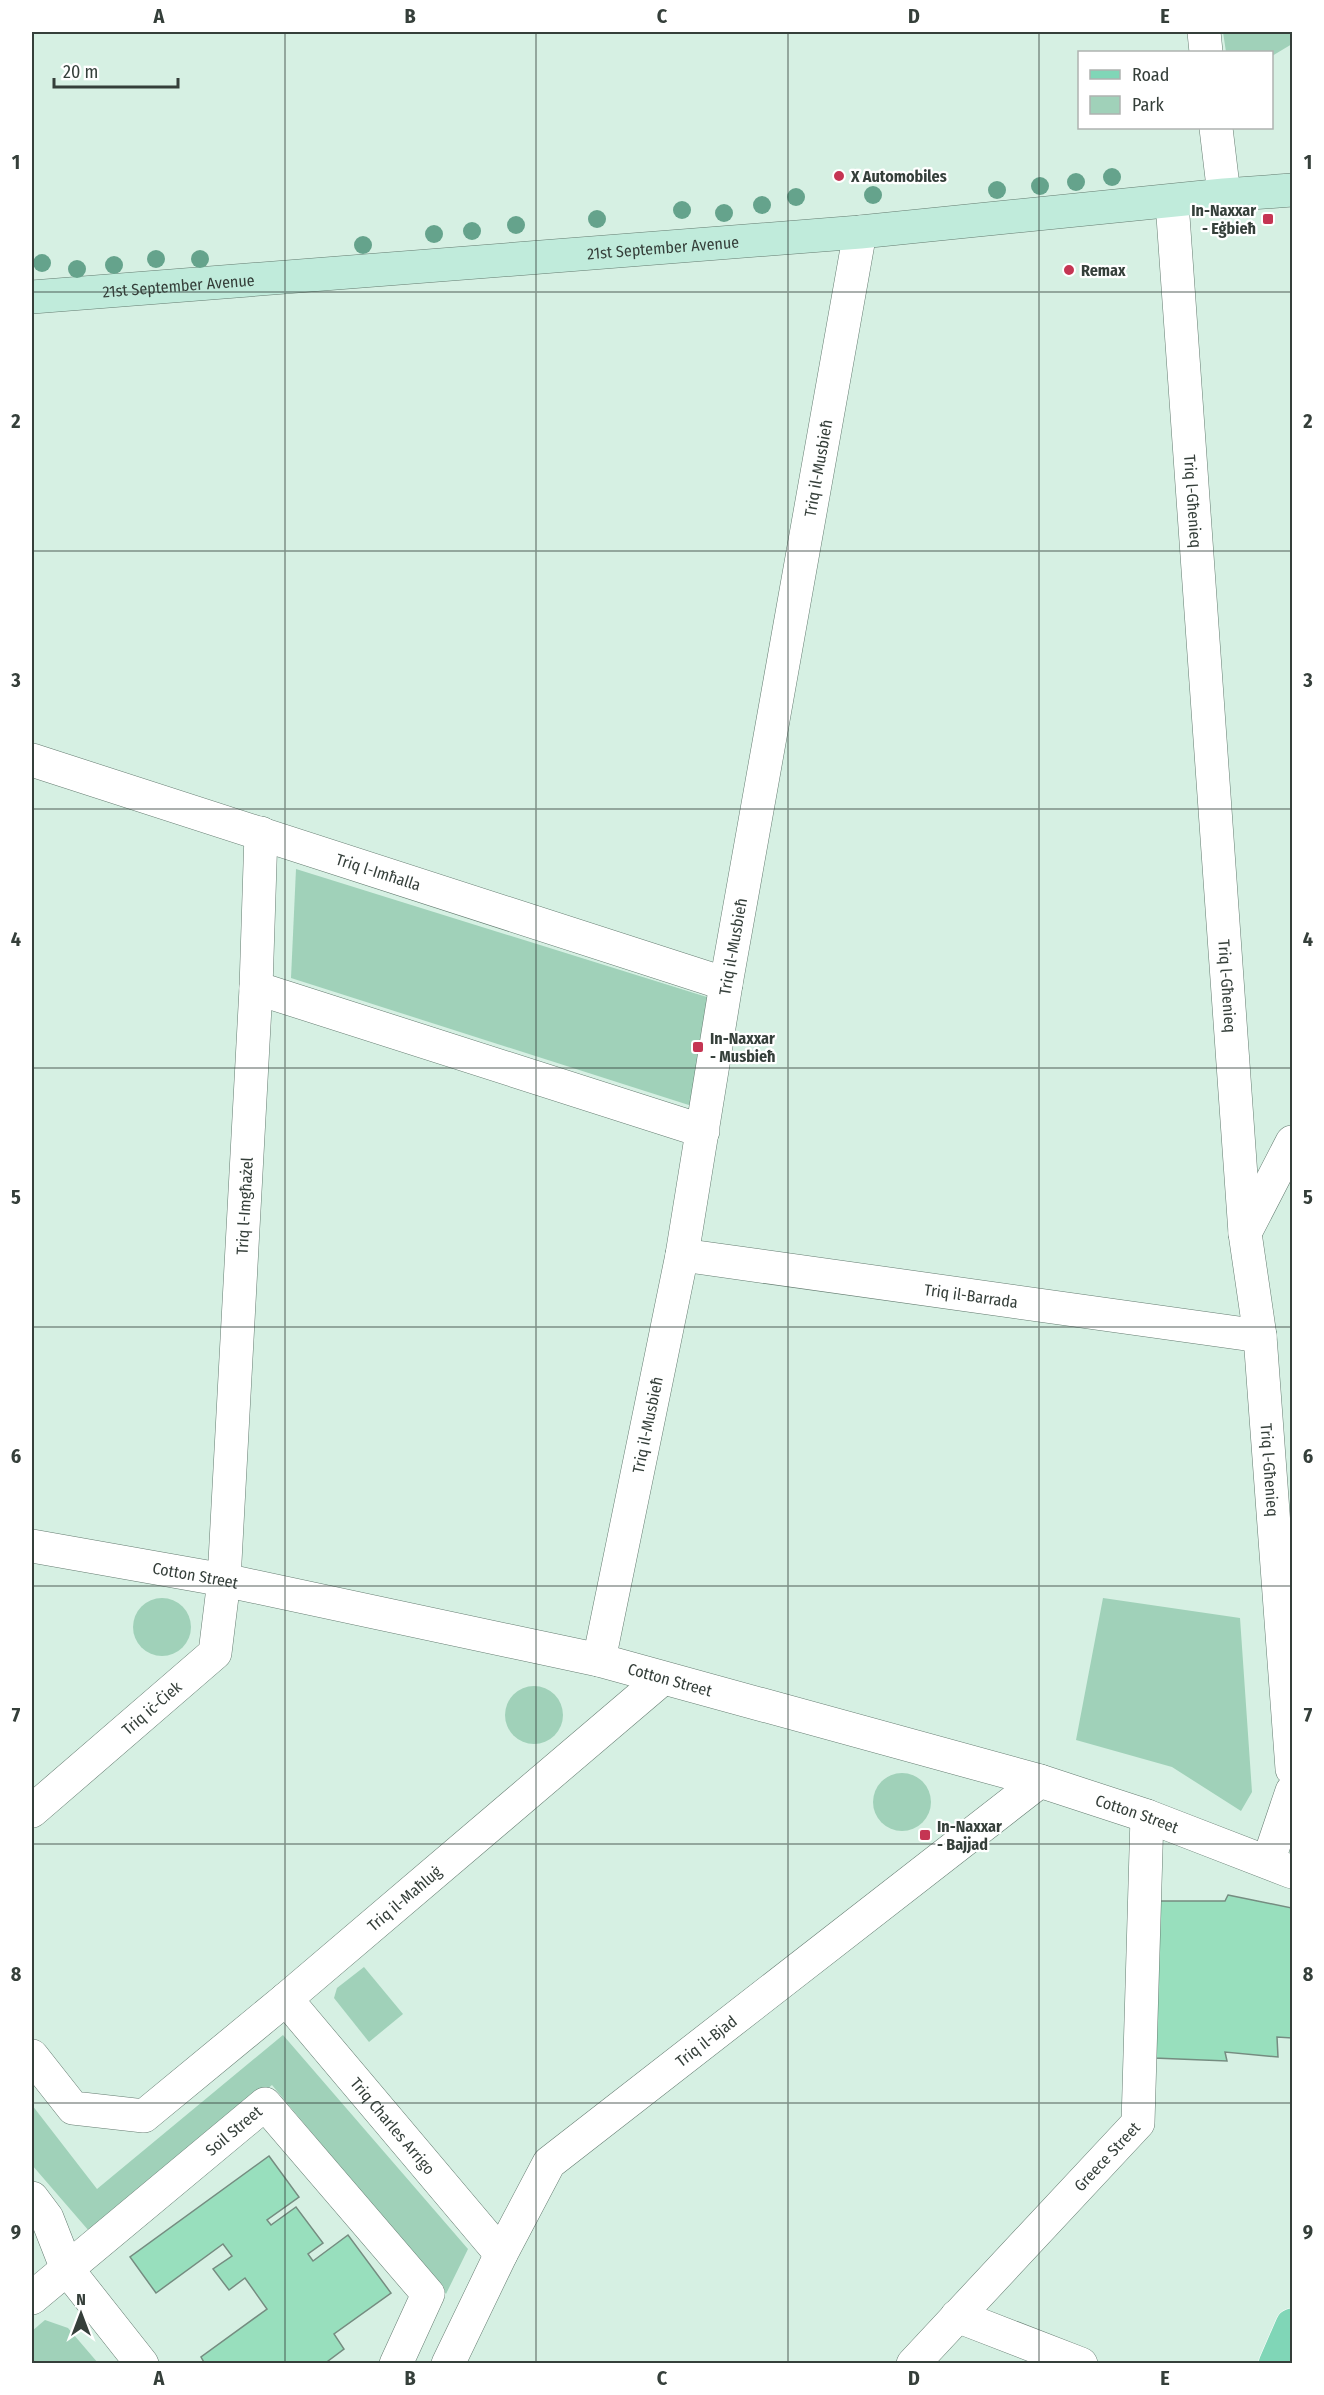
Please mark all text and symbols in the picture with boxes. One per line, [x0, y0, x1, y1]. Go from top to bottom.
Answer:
text: A [153, 4, 166, 28]
text: B [404, 4, 416, 28]
text: C [657, 4, 668, 28]
text: D [908, 4, 920, 28]
text: E [1160, 4, 1170, 28]
scale bar [54, 51, 178, 89]
legend [1078, 51, 1273, 129]
text: 20 m [63, 61, 98, 83]
text: Road [1132, 64, 1169, 86]
text: Park [1132, 94, 1165, 116]
text: 1 [12, 150, 20, 174]
text: 1 [1304, 150, 1312, 174]
place label: X Automobiles [850, 167, 947, 186]
marker: X Automobiles [832, 169, 846, 183]
place label: In-Naxxar - Eġbieħ [1191, 201, 1256, 238]
marker: In-Naxxar - Eġbieħ [1261, 212, 1275, 226]
street label: 21st September Avenue [586, 233, 740, 263]
place label: Remax [1081, 261, 1126, 280]
marker: Remax [1062, 263, 1076, 277]
street label: 21st September Avenue [102, 271, 255, 301]
text: 2 [10, 409, 21, 433]
text: 2 [1302, 409, 1313, 433]
street label: Triq il-Musbieħ [800, 418, 836, 518]
street label: Triq l-Għenieq [1180, 454, 1205, 549]
text: 3 [10, 668, 21, 692]
text: 3 [1302, 668, 1313, 692]
street label: Triq l-Imħalla [334, 850, 423, 895]
street label: Triq il-Musbieħ [715, 896, 751, 997]
text: 4 [11, 927, 21, 951]
text: 4 [1303, 927, 1313, 951]
street label: Triq l-Għenieq [1214, 939, 1240, 1033]
place label: In-Naxxar - Musbieħ [710, 1029, 776, 1066]
marker: In-Naxxar - Musbieħ [691, 1040, 705, 1054]
street label: Triq l-Imgħażel [233, 1157, 257, 1255]
text: 5 [11, 1185, 21, 1209]
text: 5 [1303, 1185, 1313, 1209]
street label: Triq il-Barrada [923, 1280, 1019, 1312]
street label: Triq il-Musbieħ [628, 1375, 667, 1475]
street label: Triq l-Għenieq [1256, 1423, 1282, 1517]
text: 6 [11, 1444, 21, 1468]
text: 6 [1303, 1444, 1313, 1468]
street label: Cotton Street [151, 1559, 241, 1593]
street label: Cotton Street [626, 1659, 715, 1701]
street label: Triq iċ-Ċiek [118, 1677, 186, 1739]
text: 7 [12, 1703, 21, 1727]
text: 7 [1304, 1703, 1313, 1727]
street label: Cotton Street [1093, 1791, 1182, 1837]
place label: In-Naxxar - Bajjad [937, 1817, 1002, 1854]
marker: In-Naxxar - Bajjad [918, 1828, 932, 1842]
street label: Triq il-Maħluġ [364, 1862, 446, 1935]
text: 8 [11, 1962, 22, 1986]
text: 8 [1303, 1962, 1314, 1986]
street label: Triq il-Bjad [672, 2012, 741, 2071]
street label: Triq Charles Arrigo [346, 2074, 439, 2179]
street label: Soil Street [202, 2101, 266, 2160]
street label: Greece Street [1070, 2118, 1145, 2195]
text: 9 [11, 2220, 21, 2244]
text: 9 [1303, 2220, 1313, 2244]
north arrow [51, 2284, 111, 2344]
text: N [76, 2290, 86, 2309]
text: A [153, 2366, 166, 2390]
text: B [404, 2366, 416, 2390]
text: C [657, 2366, 668, 2390]
text: D [908, 2366, 920, 2390]
text: E [1160, 2366, 1170, 2390]

